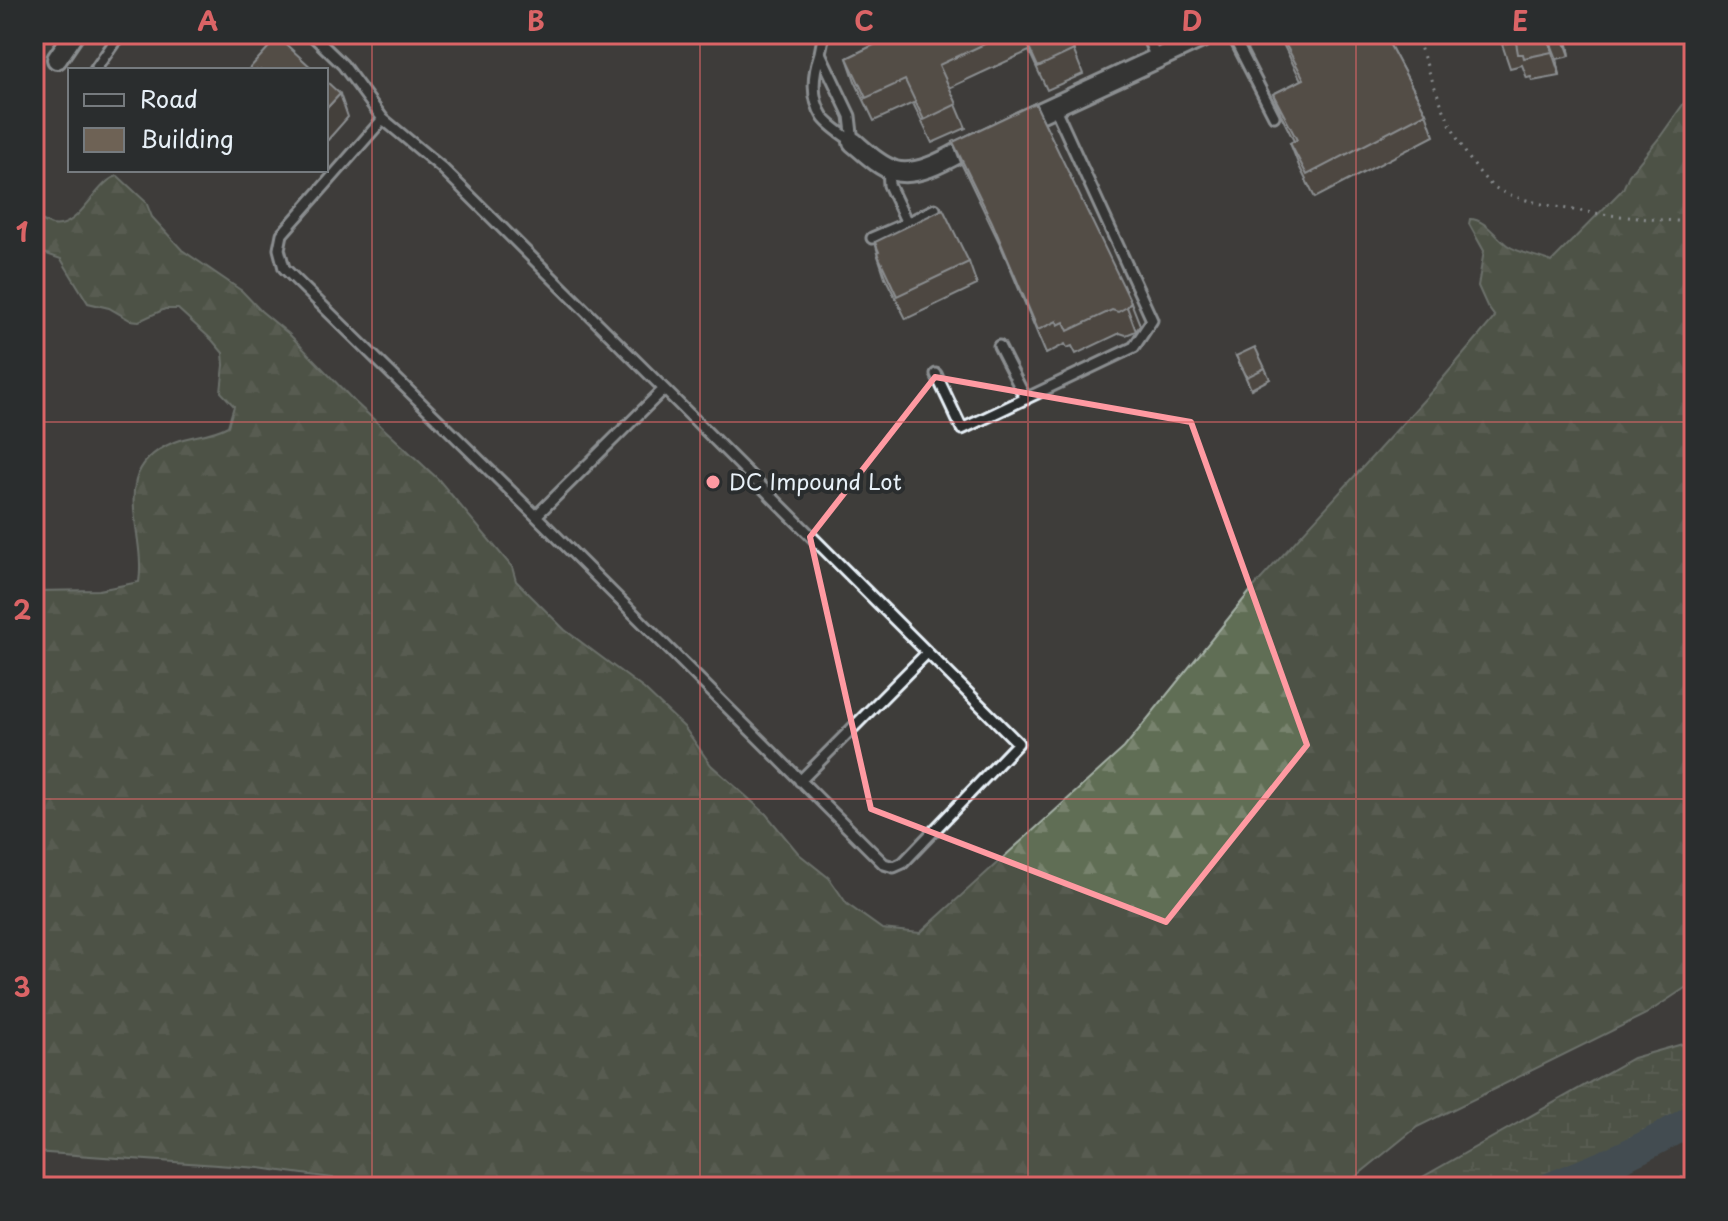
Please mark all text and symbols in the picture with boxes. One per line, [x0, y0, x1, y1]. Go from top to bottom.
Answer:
text: A [198, 1, 218, 40]
text: B [527, 1, 545, 40]
text: C [854, 1, 874, 40]
text: D [1182, 1, 1202, 40]
text: E [1512, 1, 1528, 40]
legend [68, 68, 328, 172]
text: Road [140, 80, 198, 116]
text: Building [140, 120, 234, 156]
text: 1 [16, 212, 28, 251]
place label: DC Impound Lot [729, 464, 902, 497]
marker: DC Impound Lot [704, 473, 722, 491]
text: 2 [13, 590, 31, 629]
text: 3 [13, 967, 31, 1006]

